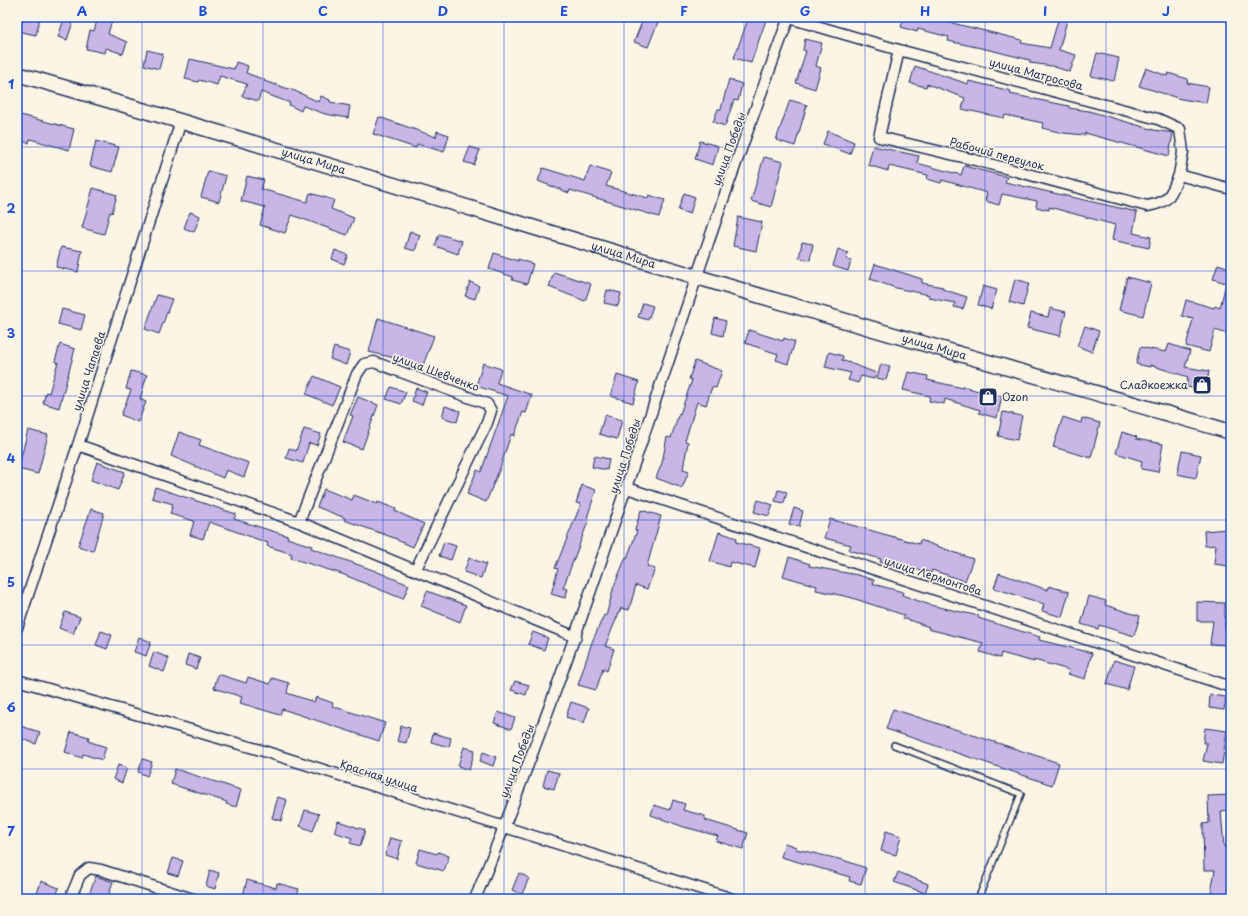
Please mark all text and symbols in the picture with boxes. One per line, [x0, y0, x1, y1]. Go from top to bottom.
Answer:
text: A [77, 1, 87, 20]
text: B [199, 1, 208, 20]
text: C [318, 1, 328, 20]
text: D [438, 1, 448, 20]
text: E [560, 1, 568, 20]
text: F [680, 1, 688, 20]
text: G [800, 1, 810, 20]
text: H [920, 1, 930, 20]
text: I [1043, 1, 1047, 20]
text: J [1162, 1, 1170, 20]
street label: улица Матросова [987, 53, 1085, 94]
text: 1 [8, 74, 14, 93]
street label: улица Победы [707, 109, 750, 188]
street label: Рабочий переулок [948, 133, 1047, 174]
street label: улица Мира [280, 143, 348, 178]
text: 2 [6, 198, 16, 217]
street label: улица Мира [589, 236, 658, 272]
text: 3 [7, 323, 16, 342]
street label: улица Чапаева [68, 329, 109, 413]
street label: улица Мира [900, 329, 969, 364]
street label: улица Шевченко [390, 348, 482, 395]
shop icon: Сладкоежка [1191, 374, 1213, 396]
place label: Сладкоежка [1120, 376, 1188, 393]
shop icon: Ozon [977, 386, 999, 408]
place label: Ozon [1002, 388, 1028, 405]
street label: улица Победы [604, 416, 645, 495]
text: 4 [7, 448, 16, 467]
street label: улица Лермонтова [882, 552, 985, 599]
text: 5 [7, 572, 15, 591]
text: 6 [6, 697, 16, 716]
street label: улица Победы [495, 722, 538, 800]
street label: Красная улица [338, 755, 420, 796]
text: 7 [7, 821, 15, 840]

